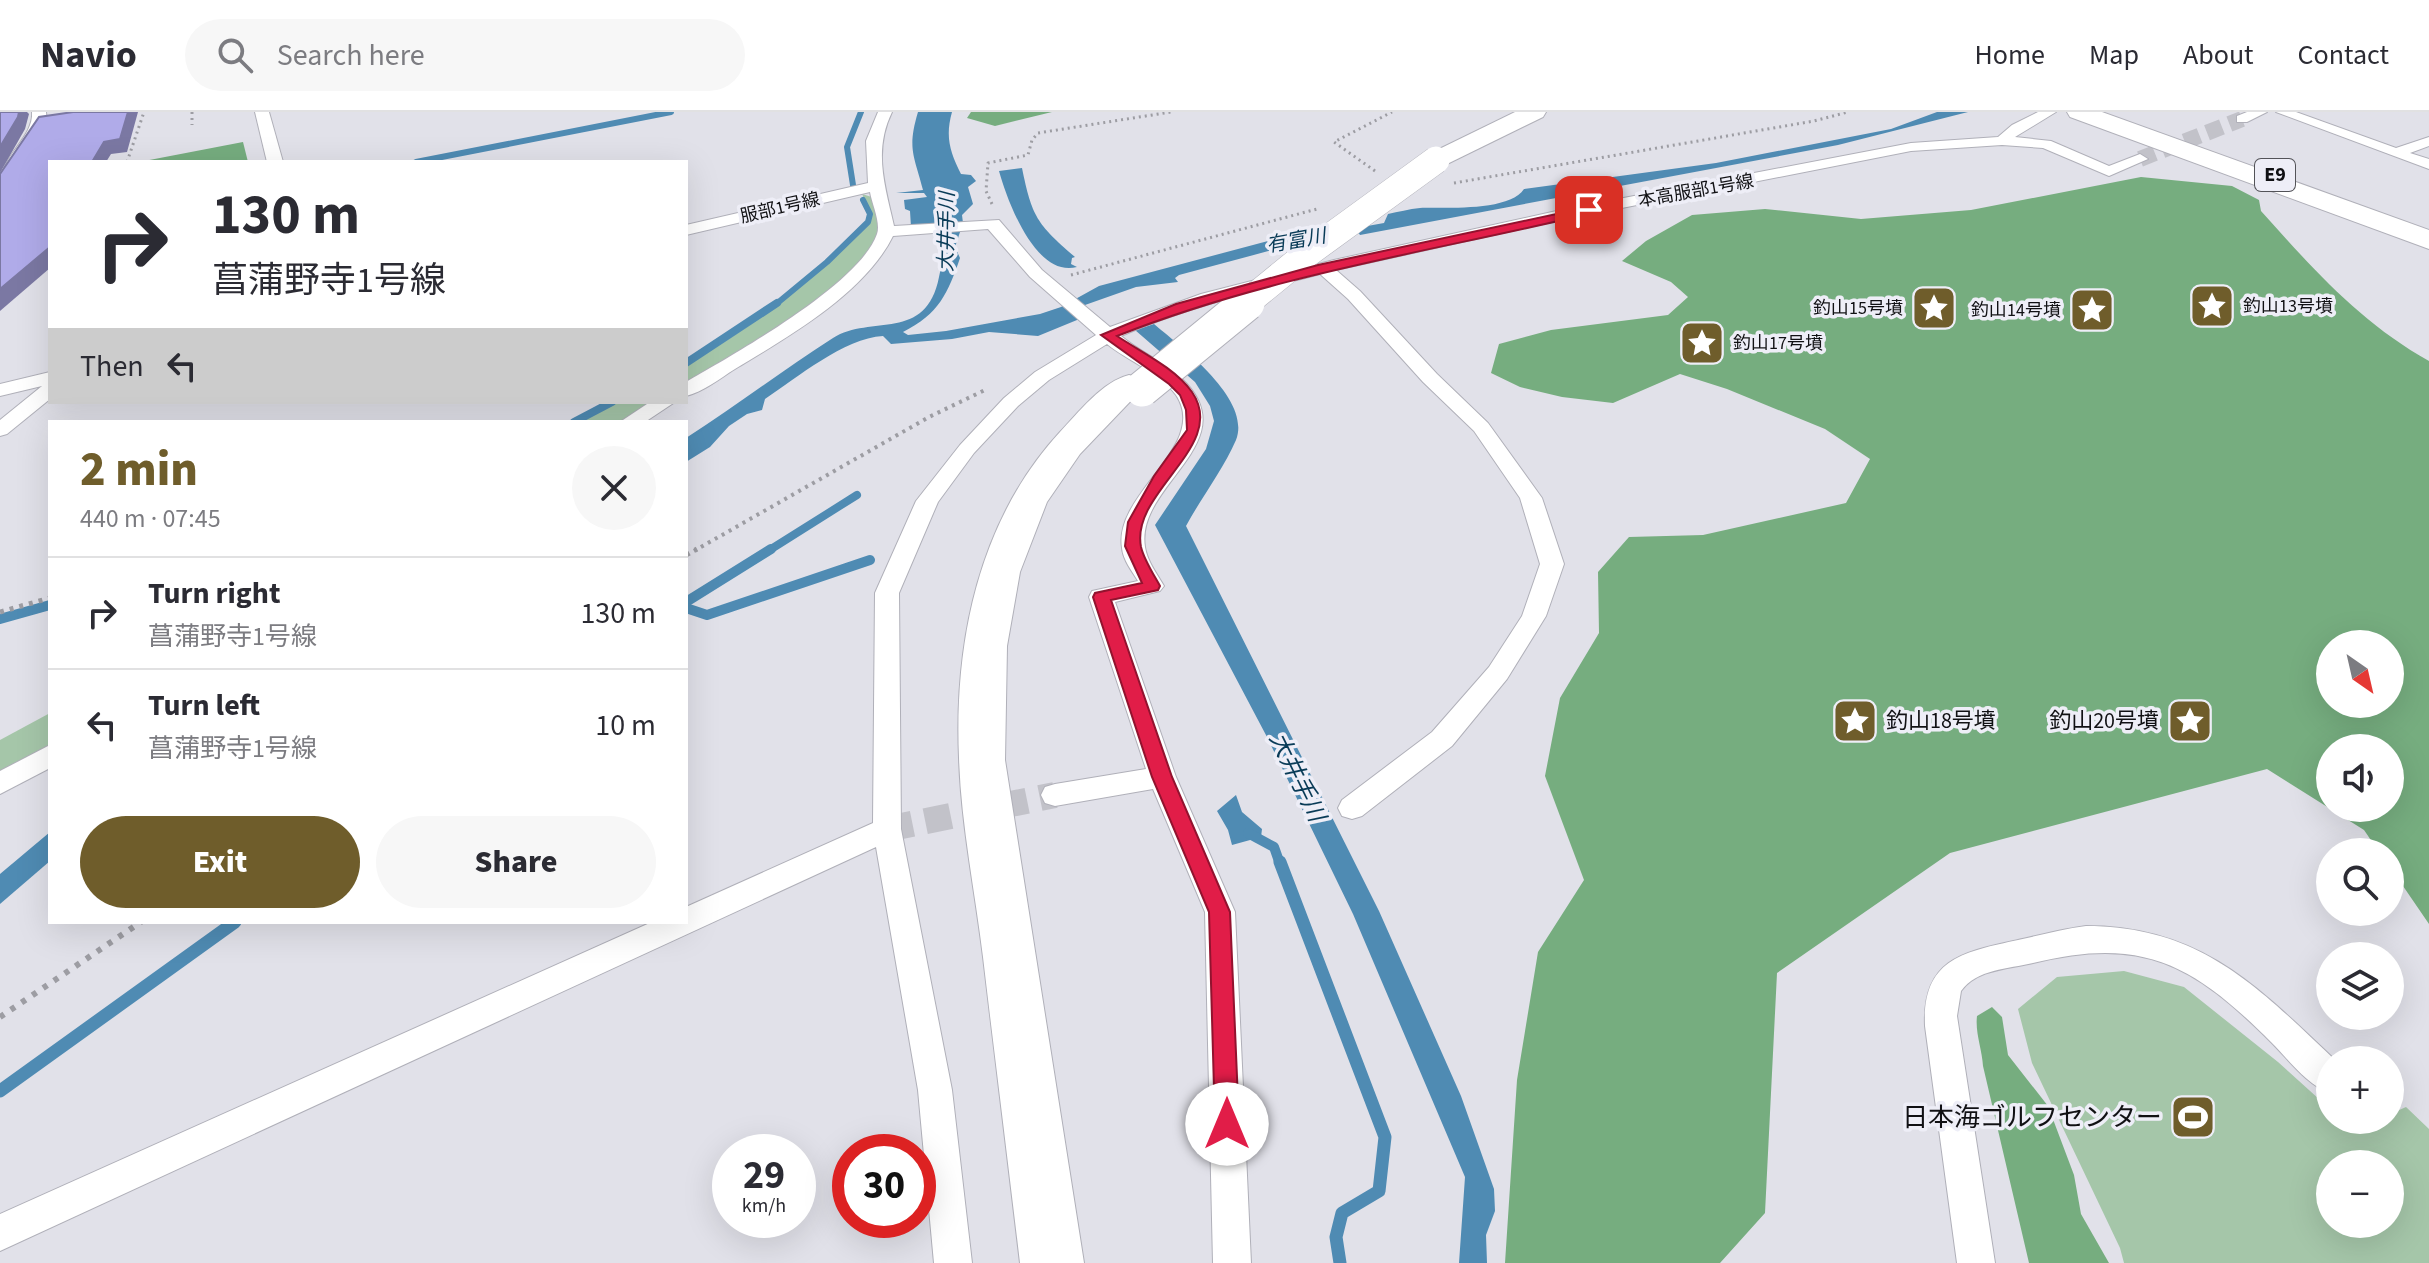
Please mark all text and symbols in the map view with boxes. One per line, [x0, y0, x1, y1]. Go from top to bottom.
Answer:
search box [185, 19, 745, 91]
text: Navio [40, 28, 137, 82]
icon: search [213, 33, 257, 77]
text: Search here [277, 34, 425, 77]
text: Home [1974, 35, 2045, 75]
text: Map [2089, 35, 2139, 75]
text: About [2183, 35, 2254, 75]
text: Contact [2298, 35, 2389, 75]
road number: E9 [2255, 159, 2295, 191]
street label: 本高服部1号線 [1636, 169, 1756, 213]
text: 130 m [212, 176, 360, 255]
pin [1555, 176, 1623, 244]
street label: 服部1号線 [738, 187, 822, 229]
icon: arrive [1567, 188, 1611, 232]
water label: 大井手川 [932, 190, 962, 272]
icon: right [80, 192, 184, 296]
water label: 有富川 [1264, 222, 1330, 260]
text: 菖蒲野寺1号線 [212, 255, 446, 306]
place icon: 釣山13号墳 [2188, 282, 2236, 330]
place icon: 釣山15号墳 [1910, 284, 1958, 332]
place icon: 釣山14号墳 [2068, 286, 2116, 334]
place label: 釣山13号墳 [2243, 294, 2333, 319]
place label: 釣山15号墳 [1813, 296, 1903, 321]
place label: 釣山14号墳 [1971, 298, 2061, 323]
place icon: 釣山17号墳 [1678, 319, 1726, 367]
place label: 釣山17号墳 [1733, 331, 1823, 356]
icon: left [160, 344, 204, 388]
text: Then [80, 345, 144, 388]
text: 2 min [80, 436, 198, 504]
button: close [572, 446, 656, 530]
text: 440 m · 07:45 [80, 500, 221, 537]
text: Turn right [148, 572, 280, 615]
icon: right [80, 591, 124, 635]
text: 130 m [580, 592, 656, 635]
text: 菖蒲野寺1号線 [148, 618, 317, 655]
north arrow [2316, 630, 2404, 718]
map controls [2316, 630, 2404, 1238]
text: Turn left [148, 684, 260, 727]
place icon: 釣山18号墳 [1831, 697, 1879, 745]
place icon: 釣山20号墳 [2166, 697, 2214, 745]
icon: left [80, 703, 124, 747]
text: 10 m [595, 704, 656, 747]
place label: 釣山18号墳 [1886, 705, 1996, 737]
place label: 釣山20号墳 [2049, 705, 2159, 737]
water label: 大井手川 [1260, 726, 1335, 831]
text: 菖蒲野寺1号線 [148, 730, 317, 767]
button: sound [2316, 734, 2404, 822]
button: Exit [80, 816, 360, 908]
button: Share [376, 816, 656, 908]
button: search [2316, 838, 2404, 926]
button: layers [2316, 942, 2404, 1030]
button: + [2316, 1046, 2404, 1134]
position arrow [1185, 1082, 1269, 1166]
sports icon: 日本海ゴルフセンター [2169, 1093, 2217, 1141]
place label: 日本海ゴルフセンター [1902, 1099, 2162, 1136]
speed limit sign: 30 [832, 1134, 936, 1238]
text: 29 [743, 1147, 785, 1204]
button: − [2316, 1150, 2404, 1238]
text: km/h [742, 1192, 786, 1220]

